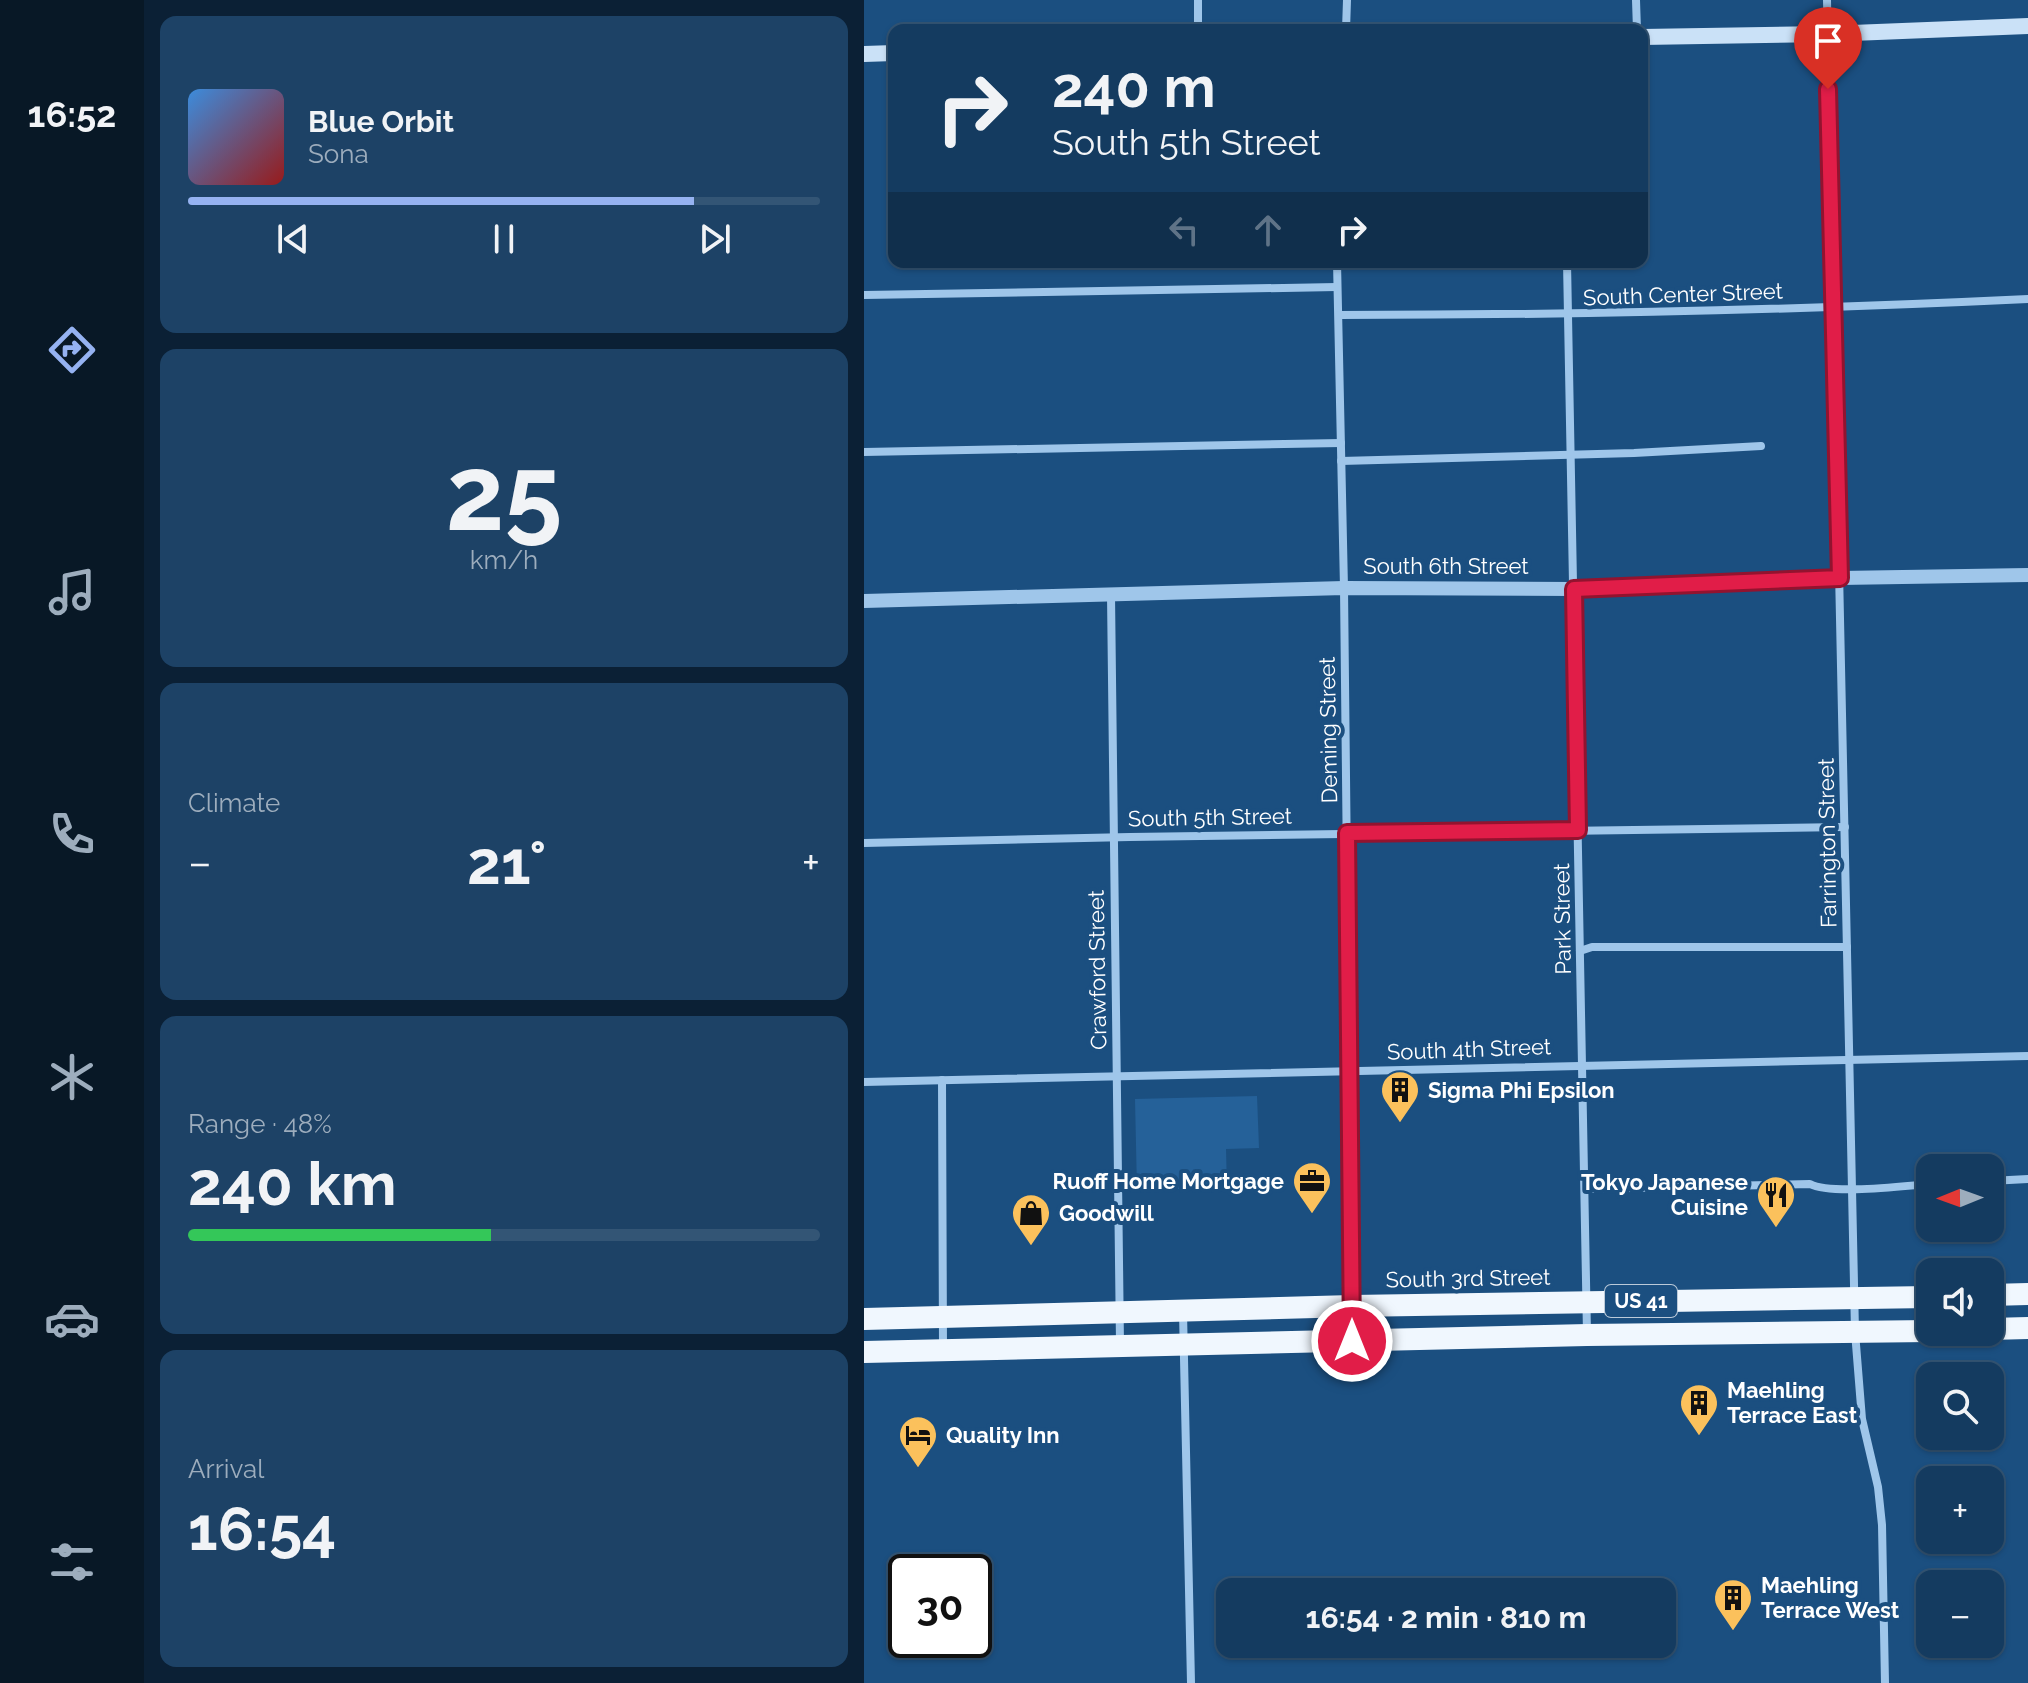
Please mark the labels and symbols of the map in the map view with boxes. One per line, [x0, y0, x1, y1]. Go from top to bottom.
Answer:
pin [1794, 7, 1862, 89]
street label: South Center Street [1583, 277, 1784, 310]
street label: South 6th Street [1363, 553, 1529, 579]
street label: Deming Street [1314, 656, 1342, 804]
street label: Farrington Street [1813, 757, 1841, 928]
street label: South 5th Street [1128, 803, 1293, 831]
street label: Park Street [1548, 862, 1576, 975]
street label: Crawford Street [1083, 889, 1111, 1050]
street label: South 4th Street [1387, 1033, 1552, 1065]
building icon: Sigma Phi Epsilon [1379, 1069, 1421, 1124]
place label: Sigma Phi Epsilon [1428, 1077, 1615, 1103]
north arrow [1916, 1154, 2004, 1242]
office icon: Ruoff Home Mortgage [1291, 1160, 1333, 1215]
place label: Ruoff Home Mortgage [1053, 1168, 1284, 1194]
place label: Tokyo Japanese Cuisine [1581, 1169, 1748, 1220]
restaurant icon: Tokyo Japanese Cuisine [1755, 1174, 1797, 1229]
shop icon: Goodwill [1010, 1192, 1052, 1247]
place label: Goodwill [1059, 1200, 1155, 1226]
street label: South 3rd Street [1385, 1264, 1551, 1292]
road number: US 41 [1605, 1285, 1677, 1317]
position arrow [1310, 1299, 1394, 1383]
place label: Maehling Terrace East [1727, 1377, 1858, 1428]
building icon: Maehling Terrace East [1678, 1382, 1720, 1437]
hotel icon: Quality Inn [897, 1414, 939, 1469]
place label: Quality Inn [946, 1422, 1060, 1448]
speed limit sign: 30 [888, 1554, 992, 1658]
place label: Maehling Terrace West [1761, 1572, 1900, 1623]
building icon: Maehling Terrace West [1712, 1577, 1754, 1632]

